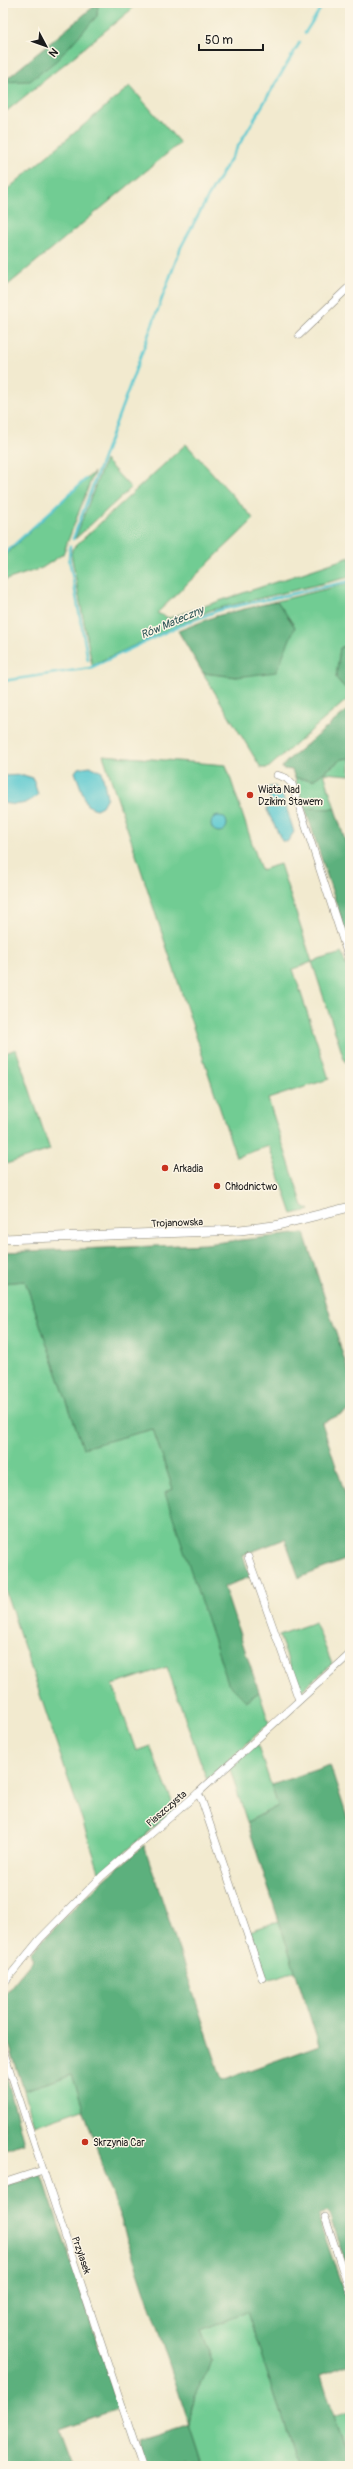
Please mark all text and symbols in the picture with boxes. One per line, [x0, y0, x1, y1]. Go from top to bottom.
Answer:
north arrow [26, 26, 66, 66]
scale bar [199, 26, 263, 52]
text: 50 m [205, 33, 233, 48]
text: N [45, 45, 61, 60]
water label: Rów Mateczny [139, 603, 207, 641]
place label: Wiata Nad Dzikim Stawem [258, 784, 323, 808]
marker: Wiata Nad Dzikim Stawem [245, 790, 255, 800]
marker: Arkadia [160, 1163, 170, 1173]
place label: Arkadia [173, 1163, 204, 1175]
marker: Chłodnictwo [212, 1181, 222, 1191]
place label: Chłodnictwo [225, 1181, 278, 1193]
street label: Trojanowska [151, 1216, 203, 1230]
street label: Piaszczysta [144, 1788, 189, 1829]
marker: Skrzynia Car [80, 2137, 90, 2147]
place label: Skrzynia Car [93, 2137, 145, 2149]
street label: Przylasek [69, 2235, 93, 2276]

